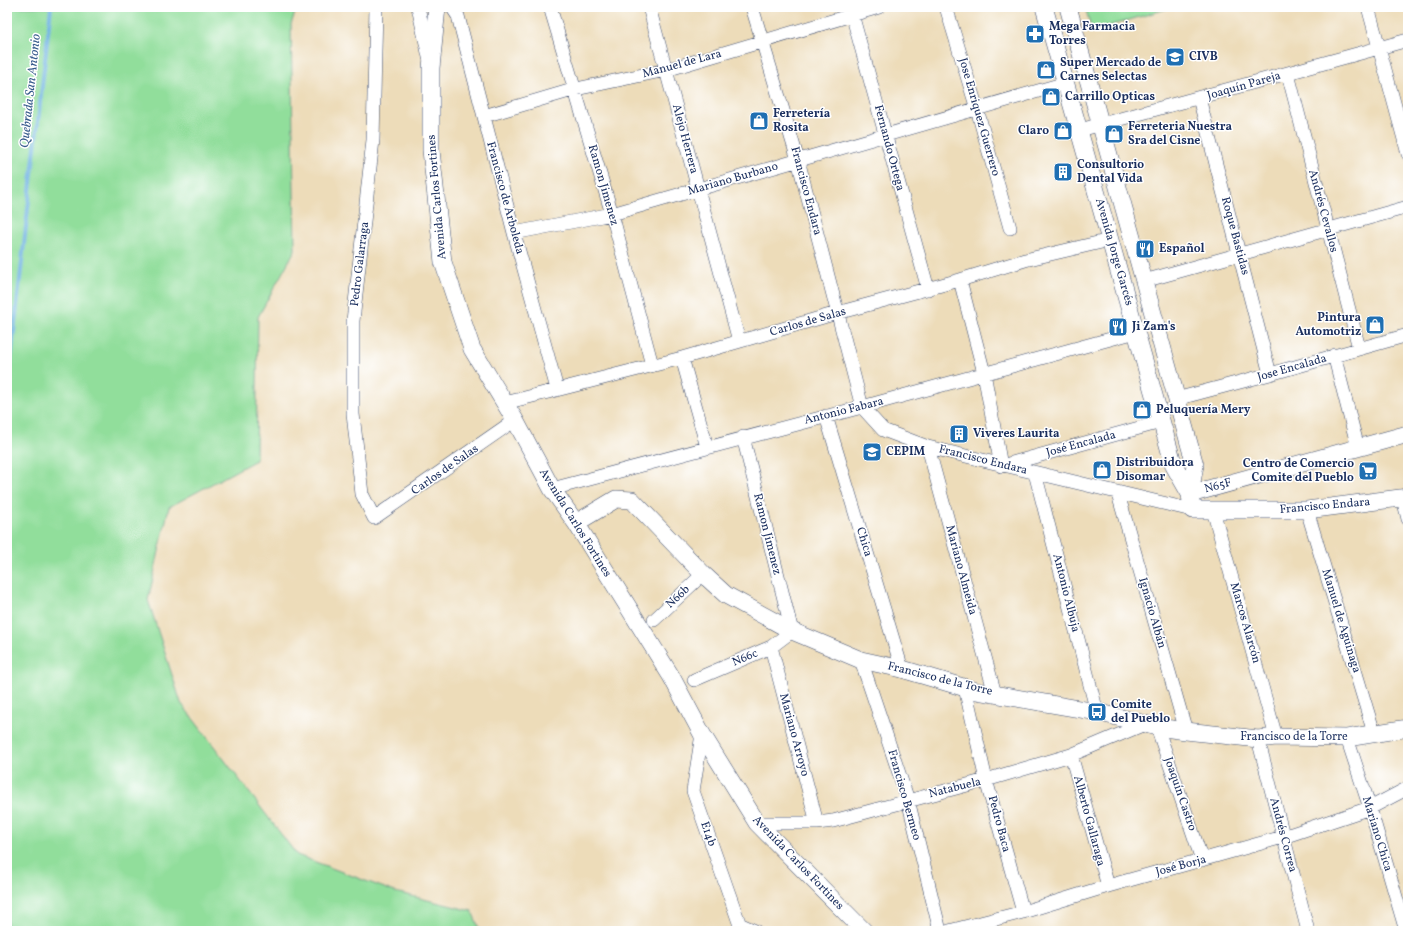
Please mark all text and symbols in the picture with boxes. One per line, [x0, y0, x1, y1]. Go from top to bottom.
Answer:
place label: Mega Farmacia Torres [1049, 19, 1136, 49]
pharmacy icon: Mega Farmacia Torres [1024, 23, 1046, 45]
water label: Quebrada San Antonio [16, 33, 46, 149]
street label: Manuel de Lara [641, 46, 723, 82]
school or university icon: CIVB [1164, 46, 1186, 68]
place label: CIVB [1189, 49, 1218, 65]
place label: Super Mercado de Carnes Selectas [1060, 55, 1161, 85]
street label: Jose Enriquez Guerrero [954, 56, 1004, 178]
shop icon: Super Mercado de Carnes Selectas [1035, 59, 1057, 81]
street label: Joaquín Pareja [1205, 68, 1283, 104]
shop icon: Carrillo Opticas [1040, 86, 1062, 108]
place label: Carrillo Opticas [1065, 89, 1156, 105]
street label: Alejo Herrera [668, 102, 702, 176]
street label: Fernando Ortega [870, 103, 908, 193]
place label: Ferretería Rosita [773, 106, 831, 136]
shop icon: Ferretería Rosita [748, 110, 770, 132]
place label: Ferreteria Nuestra Sra del Cisne [1128, 119, 1232, 149]
shop icon: Claro [1052, 120, 1074, 142]
place label: Claro [1018, 123, 1049, 139]
shop icon: Ferreteria Nuestra Sra del Cisne [1103, 123, 1125, 145]
street label: Avenida Carlos Fortines [424, 134, 450, 260]
street label: Francisco de Arboleda [482, 140, 528, 256]
street label: Ramon Jimenez [584, 143, 622, 227]
street label: Francisco Endara [787, 145, 825, 237]
place label: Consultorio Dental Vida [1077, 157, 1144, 187]
street label: Mariano Burbano [686, 158, 780, 200]
building icon: Consultorio Dental Vida [1052, 161, 1074, 183]
street label: Andrés Cevallos [1304, 168, 1342, 254]
street label: Roque Bastidas [1217, 195, 1253, 277]
street label: Avenida Jorge Garcés [1091, 196, 1137, 308]
street label: Pedro Galarraga [347, 221, 373, 307]
restaurant icon: Español [1134, 238, 1156, 260]
place label: Español [1159, 241, 1205, 257]
street label: Carlos de Salas [768, 303, 848, 341]
place label: Pintura Automotriz [1295, 310, 1361, 340]
shop icon: Pintura Automotriz [1364, 314, 1386, 336]
restaurant icon: Ji Zam's [1107, 316, 1129, 338]
place label: Ji Zam's [1131, 319, 1176, 335]
street label: Jose Encalada [1255, 350, 1329, 386]
street label: Antonio Fabara [803, 393, 885, 429]
shop icon: Peluquería Mery [1131, 399, 1153, 421]
place label: Peluquería Mery [1156, 402, 1251, 418]
building icon: Viveres Laurita [948, 423, 970, 445]
place label: Viveres Laurita [973, 426, 1060, 442]
street label: José Encalada [1044, 427, 1118, 461]
street label: Carlos de Salas [408, 441, 482, 499]
school or university icon: CEPIM [861, 441, 883, 463]
street label: Francisco Endara [937, 441, 1029, 479]
place label: CEPIM [886, 444, 925, 460]
place label: Distribuidora Disomar [1116, 455, 1194, 485]
place label: Centro de Comercio Comite del Pueblo [1243, 456, 1354, 486]
shop icon: Distribuidora Disomar [1091, 459, 1113, 481]
supermarket icon: Centro de Comercio Comite del Pueblo [1357, 460, 1379, 482]
street label: Avenida Carlos Fortines [535, 466, 615, 580]
street label: N65F [1203, 475, 1234, 497]
street label: Ramon Jimenez [749, 492, 785, 576]
street label: Francisco Endara [1279, 494, 1371, 518]
street label: Mariano Almeida [941, 523, 981, 617]
street label: Chica [852, 525, 876, 559]
street label: Antonio Albuja [1049, 552, 1083, 634]
street label: Manuel de Aguinaga [1318, 567, 1364, 675]
street label: Ignacio Albán [1134, 576, 1170, 650]
street label: N66b [662, 581, 694, 612]
street label: Marcos Alarcón [1226, 581, 1264, 665]
street label: N66c [730, 645, 760, 671]
street label: Francisco de la Torre [886, 658, 994, 700]
street label: Mariano Arroyo [775, 692, 813, 778]
place label: Comite del Pueblo [1111, 697, 1170, 727]
bus stop icon: Comite del Pueblo [1086, 701, 1108, 723]
street label: Francisco de la Torre [1240, 729, 1348, 745]
street label: Francisco Bermeo [883, 748, 925, 842]
street label: Joaquín Castro [1160, 755, 1200, 833]
street label: Natabuela [927, 774, 983, 802]
street label: Alberto Gallaraga [1069, 774, 1109, 868]
street label: Pedro Baca [984, 794, 1014, 854]
street label: Mariano Chica [1358, 795, 1396, 873]
street label: Andrés Correa [1265, 796, 1301, 874]
street label: Avenida Carlos Fortines [749, 812, 847, 914]
street label: E14b [696, 819, 720, 849]
street label: José Borja [1154, 852, 1208, 880]

